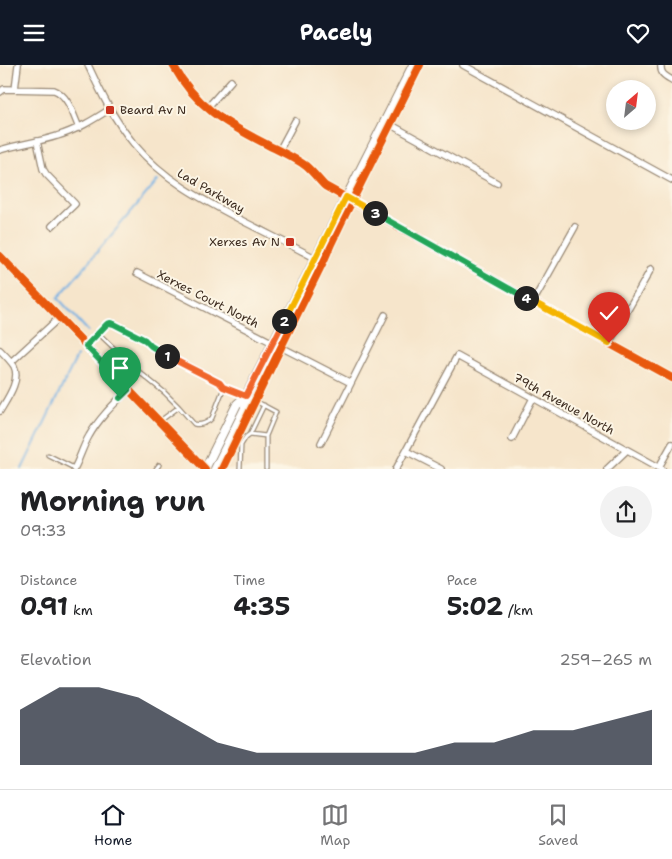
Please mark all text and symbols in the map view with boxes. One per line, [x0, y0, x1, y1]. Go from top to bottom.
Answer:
text: Pacely [300, 18, 372, 47]
icon: menu [20, 19, 48, 47]
icon: heart [624, 19, 652, 47]
north arrow [606, 80, 656, 130]
map controls [606, 80, 656, 130]
place label: Beard Av N [120, 102, 186, 118]
marker: Beard Av N [104, 104, 116, 116]
street label: Lad Parkway [174, 165, 248, 217]
pin: 3 [362, 201, 388, 225]
text: 3 [371, 204, 380, 222]
place label: Xerxes Av N [209, 234, 280, 250]
marker: Xerxes Av N [284, 236, 296, 248]
street label: Xerxes Court North [154, 266, 262, 332]
pin: 4 [514, 285, 538, 311]
text: 4 [522, 289, 531, 307]
pin [588, 292, 630, 343]
icon: check [595, 299, 623, 327]
pin: 2 [272, 309, 296, 333]
text: 2 [280, 312, 289, 330]
pin: 1 [154, 343, 180, 369]
pin [99, 347, 141, 398]
text: 1 [164, 347, 171, 365]
icon: arrive [106, 354, 134, 382]
street label: 79th Avenue North [511, 370, 617, 438]
text: Morning run [20, 482, 205, 520]
button: share [600, 486, 652, 538]
text: 09:33 [20, 520, 67, 541]
text: Distance [20, 571, 77, 589]
text: Time [233, 571, 265, 589]
text: Pace [447, 571, 477, 589]
text: 0.91 [20, 589, 68, 623]
text: 4:35 [233, 589, 290, 623]
text: 5:02 [447, 589, 503, 623]
text: km [68, 601, 93, 619]
text: /km [503, 601, 533, 619]
text: Elevation [20, 649, 92, 670]
text: 259–265 m [560, 649, 652, 670]
tab: Home [94, 801, 132, 849]
tab: Map [320, 801, 350, 849]
tab: Saved [538, 801, 578, 849]

